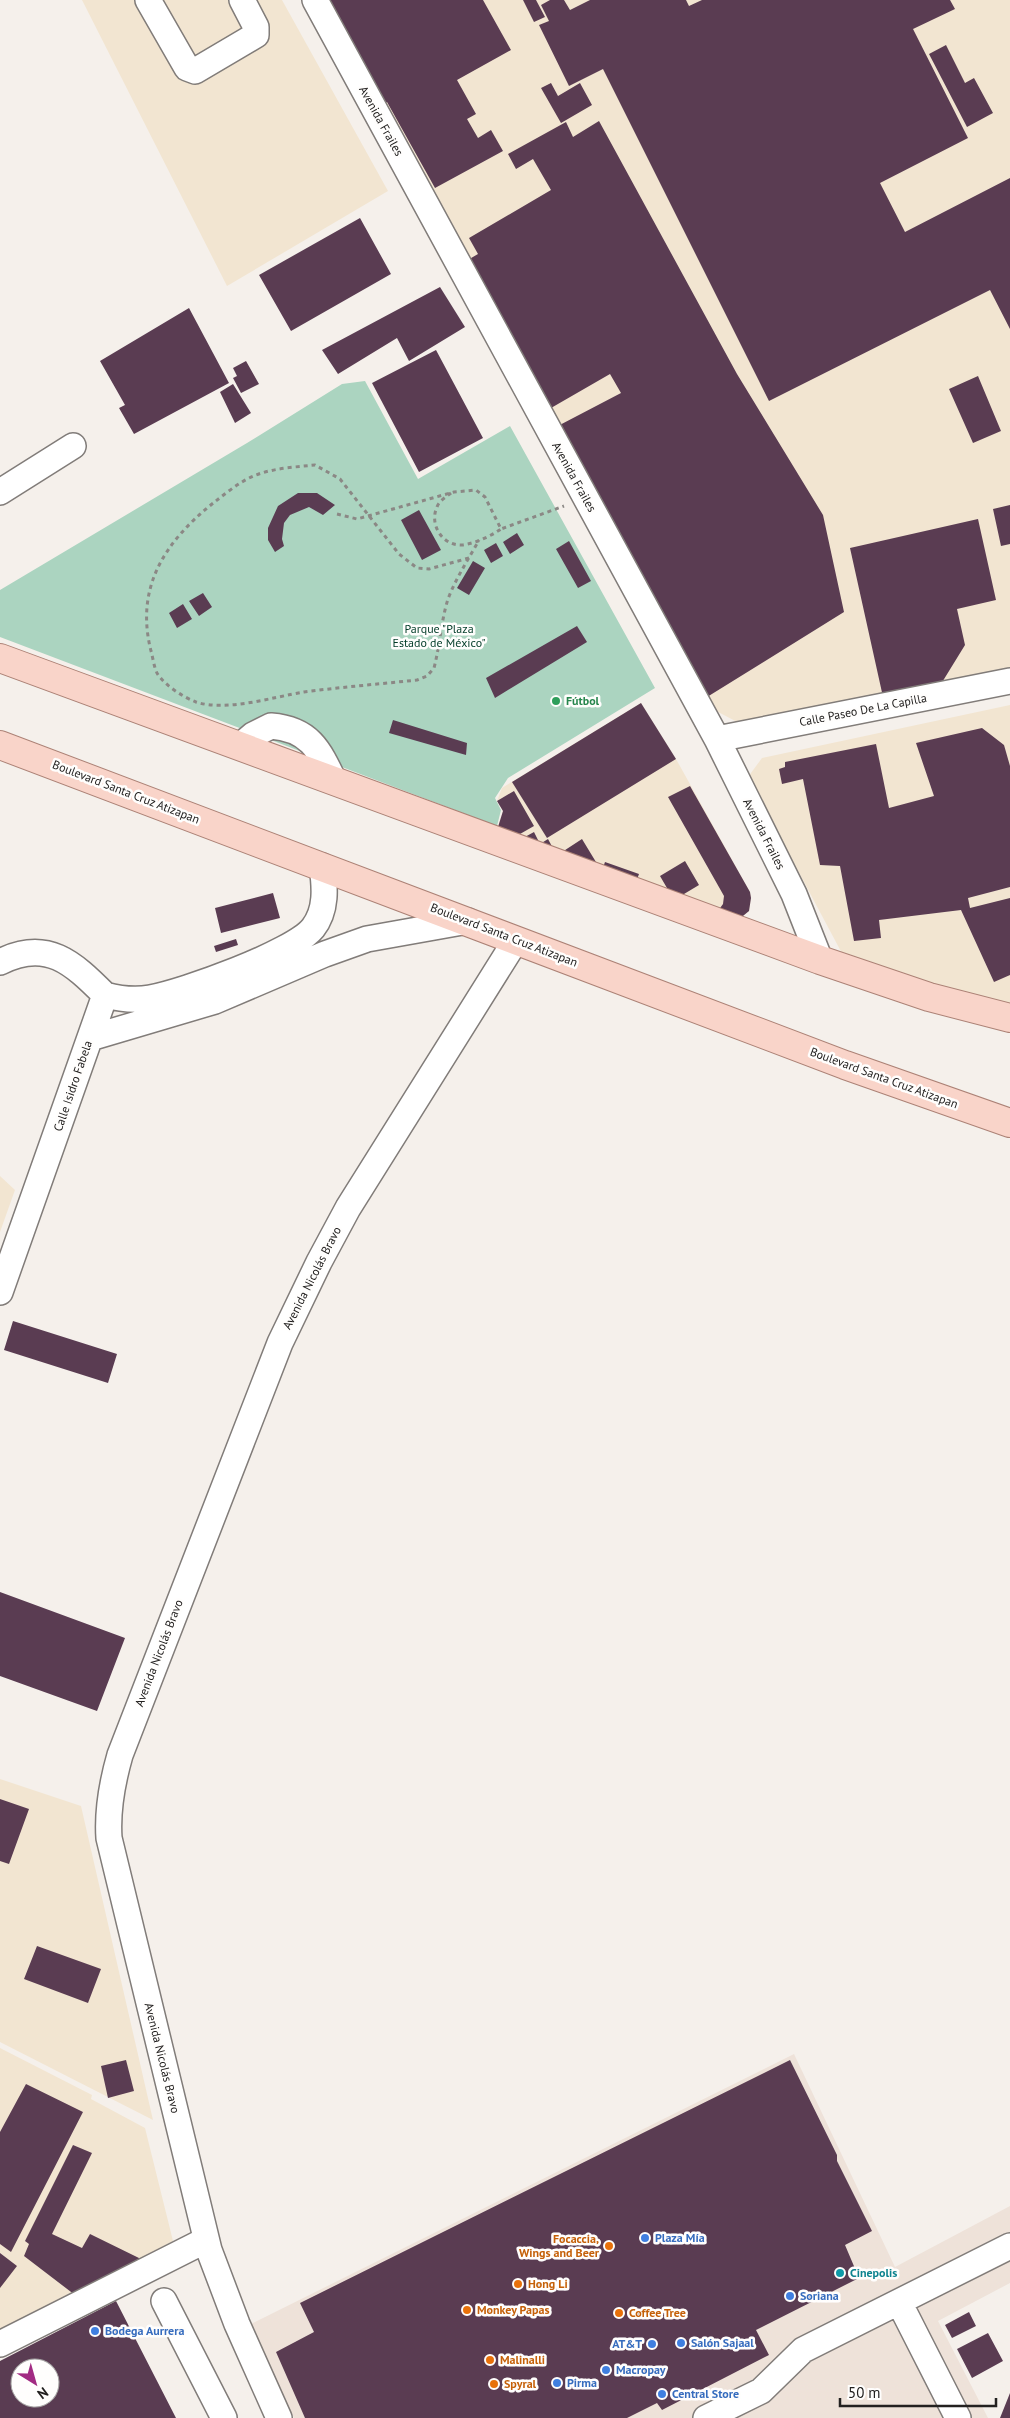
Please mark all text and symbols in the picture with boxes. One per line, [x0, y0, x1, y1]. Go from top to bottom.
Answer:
street label: Avenida Frailes [356, 83, 407, 158]
street label: Avenida Frailes [549, 439, 600, 514]
park label: Parque "Plaza Estado de México" [392, 621, 486, 650]
street label: Calle Paseo De La Capilla [798, 690, 928, 729]
place label: Fútbol [566, 693, 600, 708]
marker: Fútbol [550, 695, 562, 707]
street label: Boulevard Santa Cruz Atizapan [51, 757, 202, 827]
street label: Avenida Frailes [740, 796, 789, 872]
street label: Boulevard Santa Cruz Atizapan [429, 900, 580, 970]
street label: Calle Isidro Fabela [50, 1038, 95, 1133]
street label: Boulevard Santa Cruz Atizapan [808, 1044, 960, 1111]
street label: Avenida Nicolás Bravo [279, 1224, 344, 1332]
street label: Avenida Nicolás Bravo [131, 1597, 186, 1708]
street label: Avenida Nicolás Bravo [141, 2001, 183, 2115]
place label: Plaza Mía [655, 2230, 705, 2245]
place label: Focaccia, Wings and Beer [519, 2231, 600, 2260]
marker: Plaza Mía [639, 2232, 651, 2244]
marker: Focaccia, Wings and Beer [603, 2240, 615, 2252]
place label: Cinepolis [850, 2265, 897, 2280]
marker: Cinepolis [834, 2267, 846, 2279]
place label: Hong Li [528, 2276, 568, 2291]
marker: Hong Li [512, 2278, 524, 2290]
place label: Soriana [800, 2288, 839, 2303]
marker: Soriana [784, 2290, 796, 2302]
place label: Monkey Papas [477, 2302, 550, 2317]
marker: Monkey Papas [461, 2304, 473, 2316]
place label: Coffee Tree [629, 2305, 686, 2320]
marker: Coffee Tree [613, 2307, 625, 2319]
place label: Bodega Aurrera [105, 2323, 184, 2338]
marker: Bodega Aurrera [89, 2325, 101, 2337]
place label: Salón Sajaal [691, 2335, 754, 2350]
place label: AT&T [612, 2336, 642, 2351]
marker: Salón Sajaal [675, 2337, 687, 2349]
marker: AT&T [646, 2338, 658, 2350]
place label: Malinalli [500, 2352, 545, 2367]
marker: Malinalli [484, 2354, 496, 2366]
north arrow [10, 2358, 60, 2408]
place label: Macropay [616, 2362, 666, 2377]
marker: Macropay [600, 2364, 612, 2376]
place label: Pirma [567, 2375, 597, 2390]
place label: Spyral [504, 2376, 537, 2391]
scale bar [840, 2376, 996, 2408]
marker: Pirma [551, 2377, 563, 2389]
marker: Spyral [488, 2378, 500, 2390]
text: N [34, 2383, 52, 2403]
text: 50 m [848, 2383, 881, 2402]
place label: Central Store [672, 2386, 739, 2401]
marker: Central Store [656, 2388, 668, 2400]

